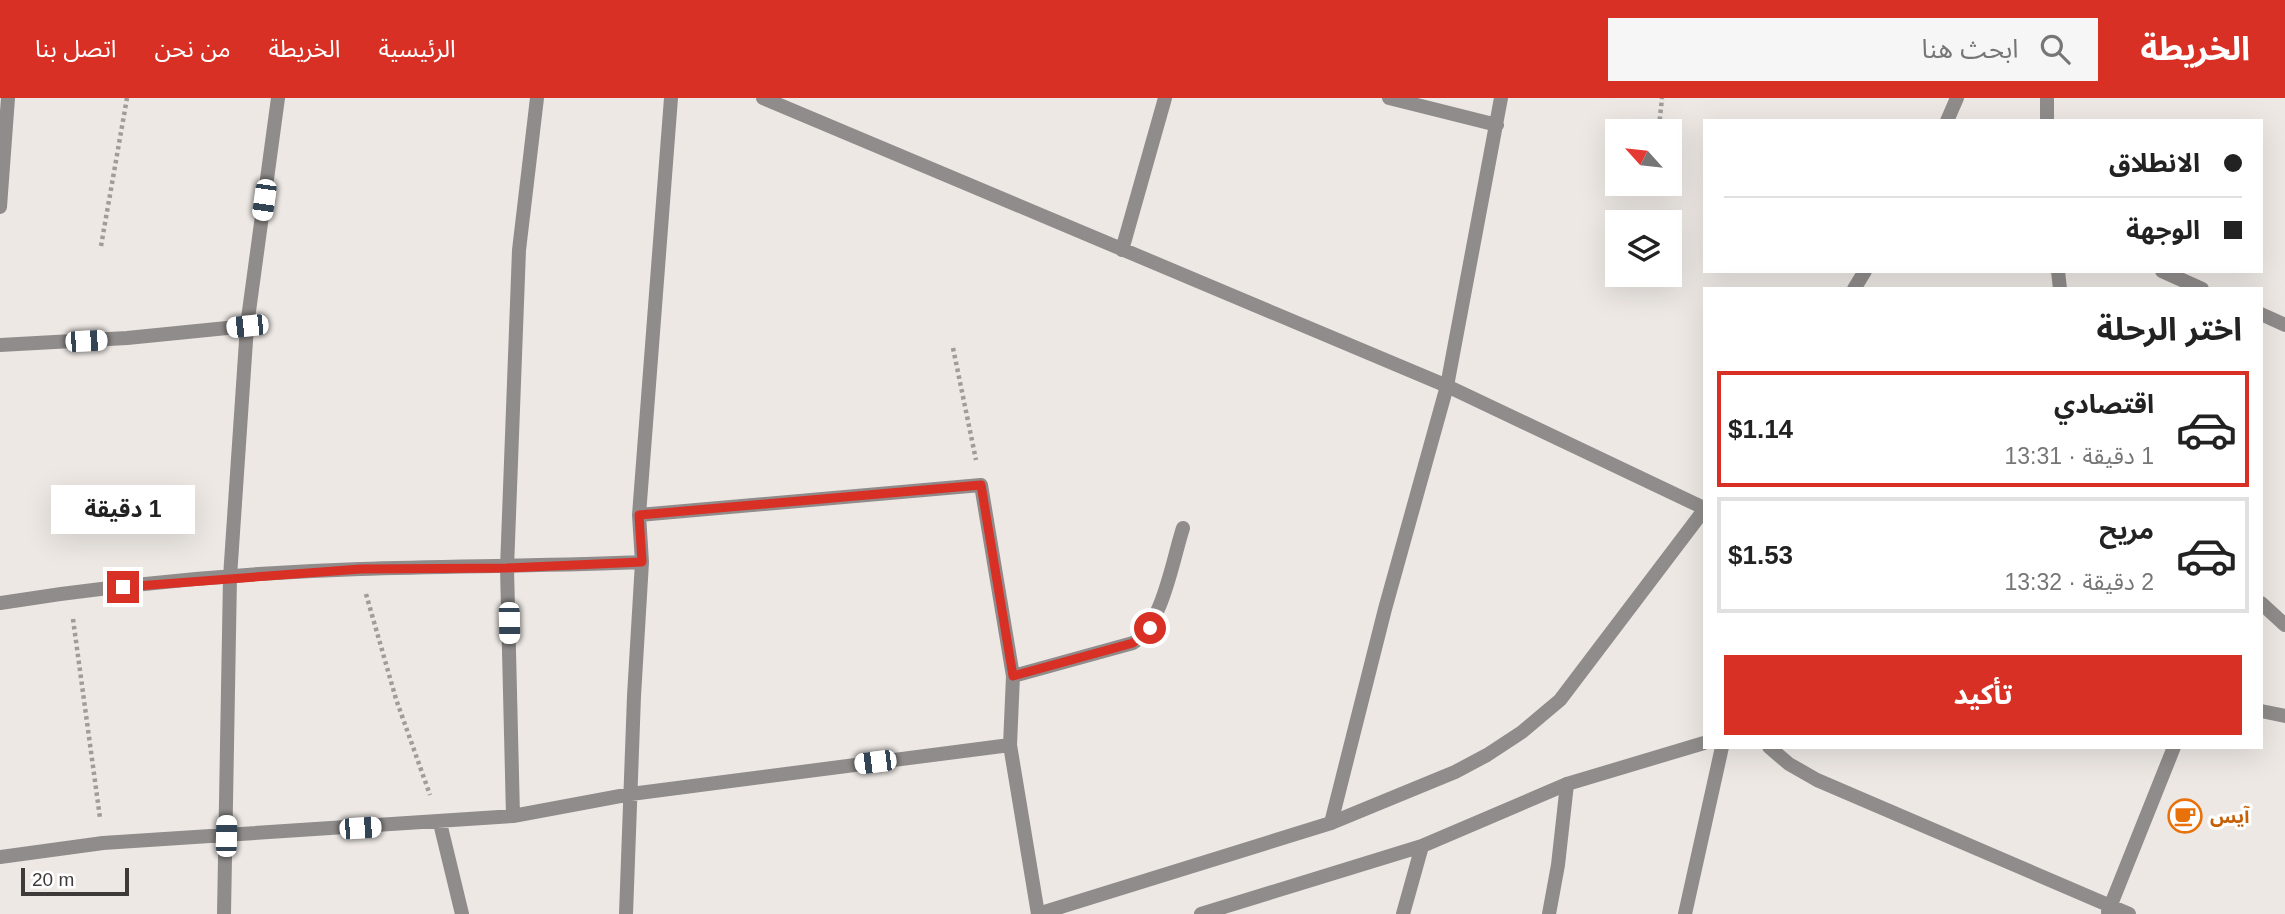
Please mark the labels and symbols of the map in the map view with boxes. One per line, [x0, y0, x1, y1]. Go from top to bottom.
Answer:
north arrow [1605, 119, 1682, 196]
car [251, 178, 278, 222]
car [226, 313, 269, 339]
car [65, 329, 108, 353]
callout: 1 دقيقة [51, 486, 195, 534]
route end [107, 571, 139, 603]
car [499, 602, 520, 644]
route start [1134, 612, 1166, 644]
car [853, 749, 898, 775]
cafe icon: آيس [2166, 797, 2204, 835]
place label: آيس [2210, 805, 2250, 827]
car [216, 815, 237, 857]
car [339, 816, 382, 840]
scale bar [21, 865, 130, 897]

